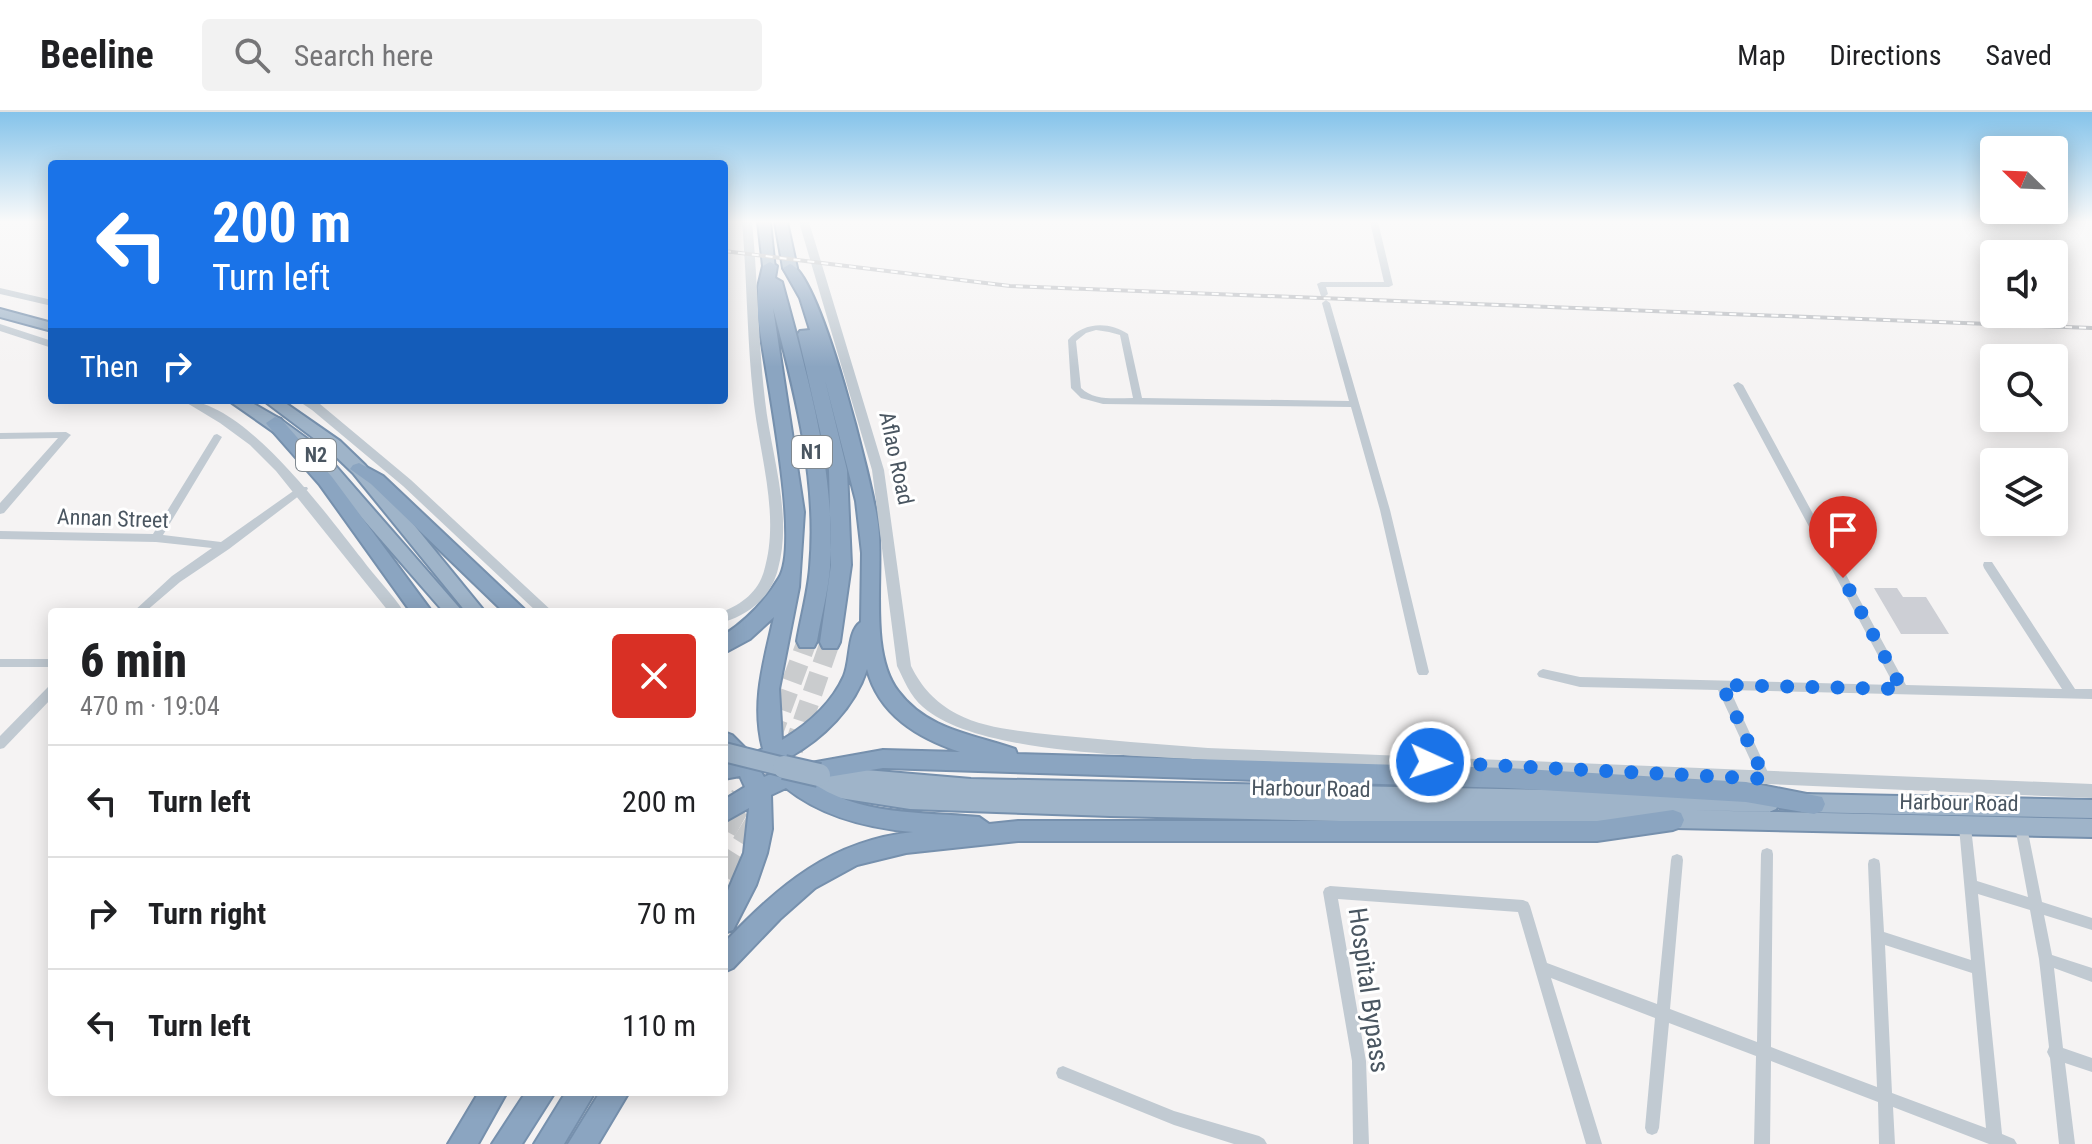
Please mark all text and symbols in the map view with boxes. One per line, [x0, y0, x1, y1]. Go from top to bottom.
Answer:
search box [202, 19, 762, 91]
text: Beeline [40, 33, 154, 77]
icon: search [230, 33, 274, 77]
text: Search here [294, 38, 433, 73]
text: Map [1737, 39, 1786, 72]
text: Directions [1830, 39, 1941, 72]
text: Saved [1985, 39, 2052, 72]
north arrow [1980, 136, 2068, 224]
map controls [1980, 136, 2068, 536]
text: 200 m [212, 190, 351, 256]
icon: left [80, 192, 184, 296]
button: sound [1980, 240, 2068, 328]
text: Turn left [212, 257, 330, 299]
icon: right [155, 344, 199, 388]
button: search [1980, 344, 2068, 432]
text: Then [80, 349, 139, 384]
street label: Aflao Road [874, 409, 919, 507]
road number: N1 [792, 436, 832, 468]
road number: N2 [296, 439, 336, 471]
button: layers [1980, 448, 2068, 536]
pin [1809, 496, 1877, 578]
street label: Annan Street [57, 504, 169, 533]
icon: arrive [1821, 508, 1865, 552]
text: 6 min [80, 632, 187, 689]
button: close [612, 634, 696, 718]
text: 470 m · 19:04 [80, 691, 220, 721]
position arrow [1388, 720, 1472, 804]
street label: Harbour Road [1251, 775, 1371, 802]
icon: left [80, 779, 124, 823]
text: Turn left [148, 784, 251, 819]
text: 200 m [622, 784, 696, 819]
street label: Harbour Road [1899, 789, 2019, 816]
icon: right [80, 891, 124, 935]
text: Turn right [148, 896, 266, 931]
text: 70 m [637, 896, 696, 931]
street label: Hospital Bypass [1343, 906, 1395, 1074]
icon: left [80, 1003, 124, 1047]
text: Turn left [148, 1008, 251, 1043]
text: 110 m [622, 1008, 696, 1043]

